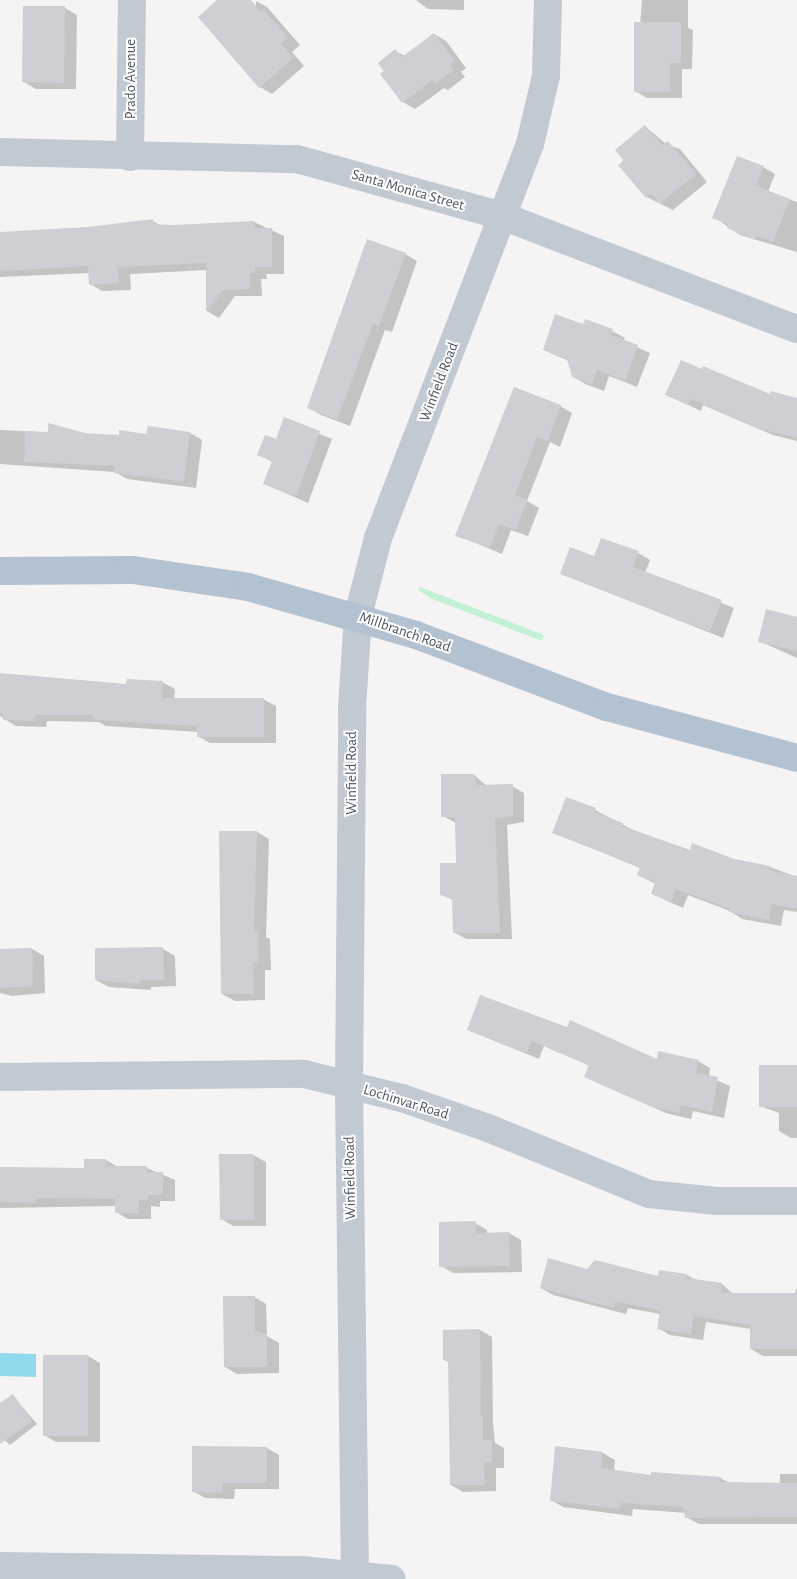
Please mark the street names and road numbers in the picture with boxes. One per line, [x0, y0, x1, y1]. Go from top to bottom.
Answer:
street label: Prado Avenue [122, 39, 140, 119]
street label: Santa Monica Street [350, 165, 466, 215]
street label: Winfield Road [416, 340, 462, 424]
street label: Millbranch Road [357, 608, 453, 656]
street label: Winfield Road [343, 731, 361, 815]
street label: Lochinvar Road [361, 1081, 451, 1123]
street label: Winfield Road [340, 1136, 360, 1220]

